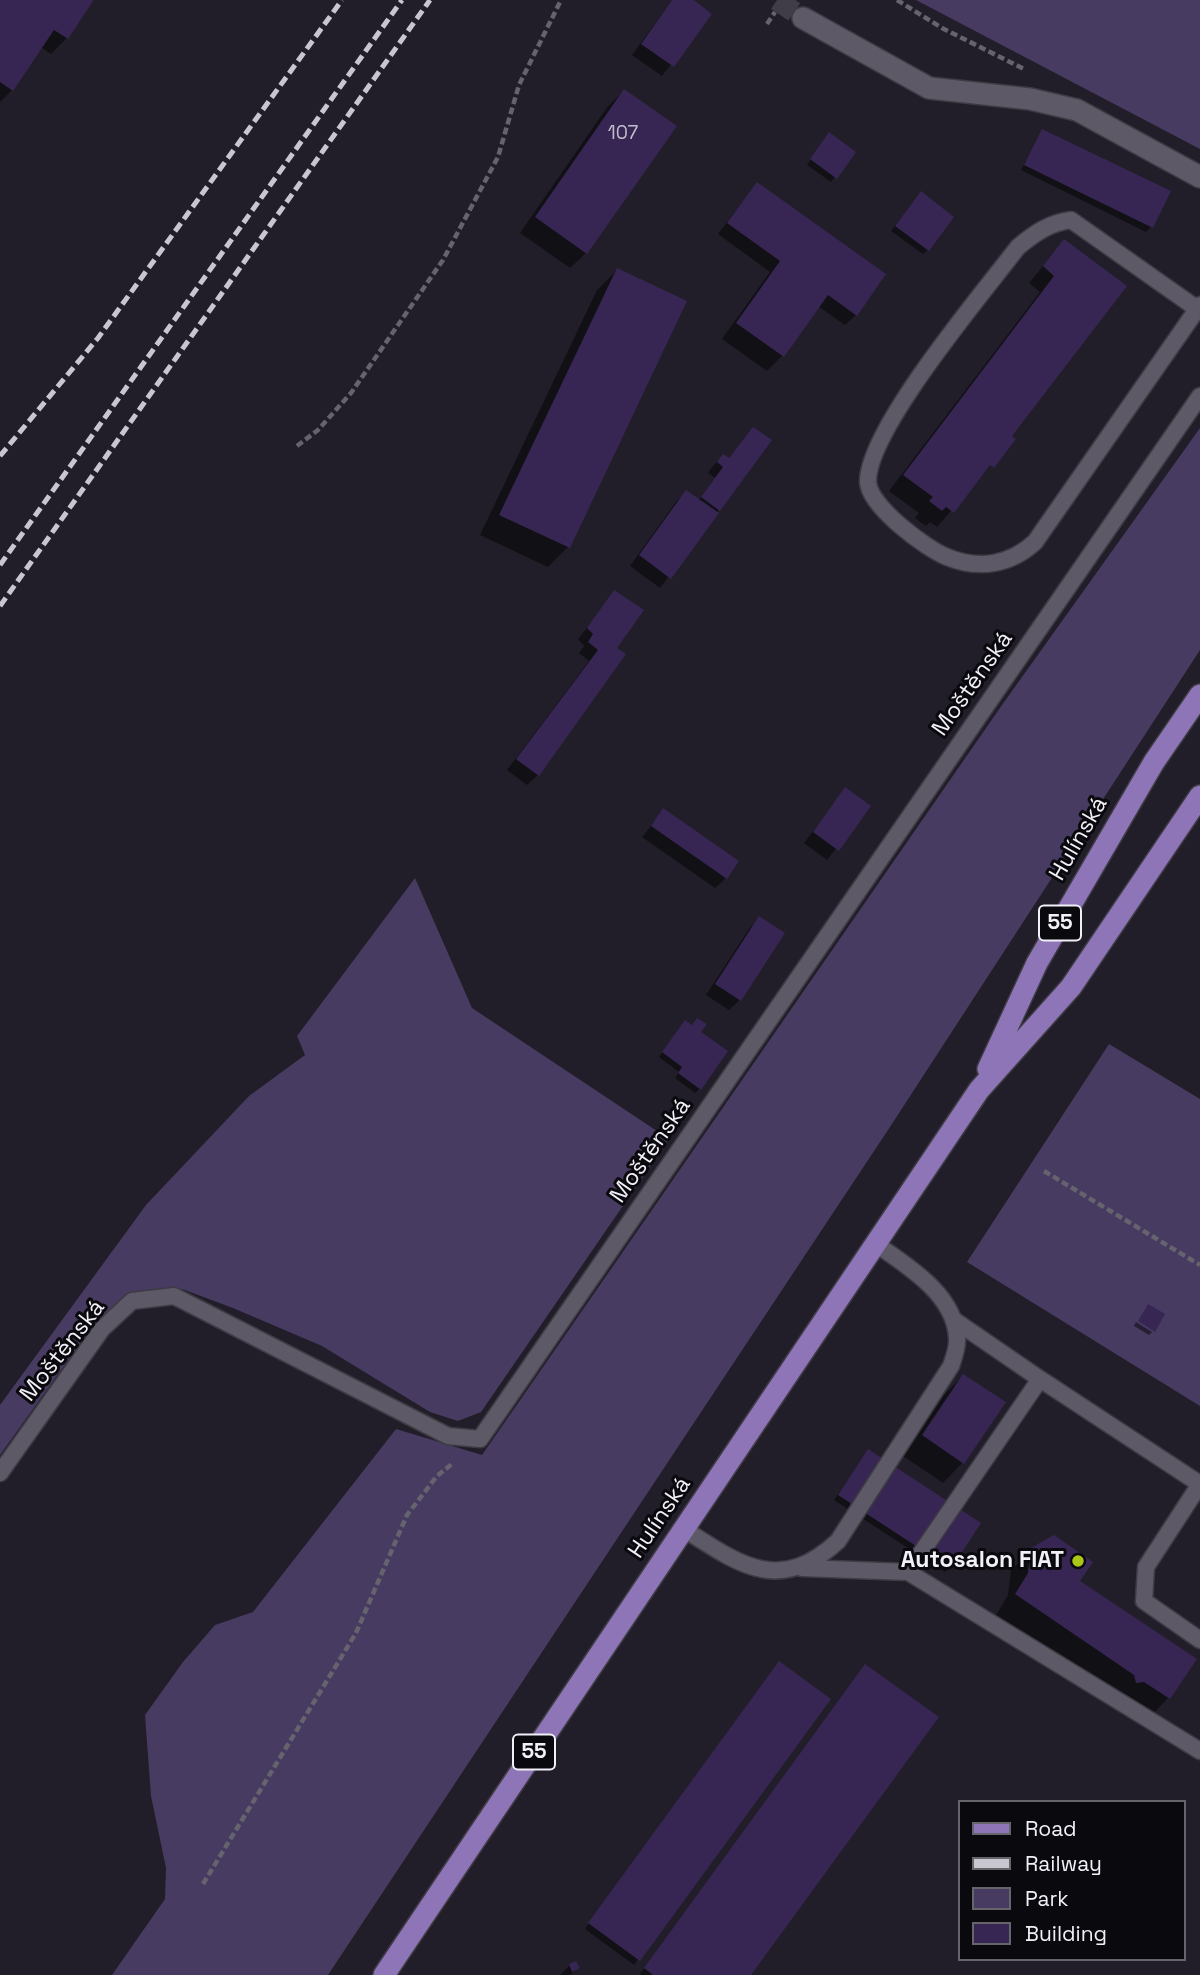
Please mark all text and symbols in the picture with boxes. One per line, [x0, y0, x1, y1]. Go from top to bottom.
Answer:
house number: 107 [608, 123, 638, 145]
street label: Moštěnská [927, 626, 1019, 742]
street label: Hulínská [1044, 792, 1114, 886]
road number: 55 [1039, 906, 1081, 940]
street label: Moštěnská [605, 1093, 697, 1209]
street label: Moštěnská [15, 1295, 111, 1407]
street label: Hulínská [623, 1472, 697, 1564]
place label: Autosalon FIAT [901, 1547, 1064, 1575]
marker: Autosalon FIAT [1070, 1553, 1086, 1569]
road number: 55 [513, 1734, 555, 1770]
legend [958, 1800, 1186, 1961]
text: Road [1025, 1815, 1077, 1842]
text: Railway [1025, 1850, 1102, 1877]
text: Park [1025, 1885, 1069, 1912]
text: Building [1025, 1920, 1107, 1947]

